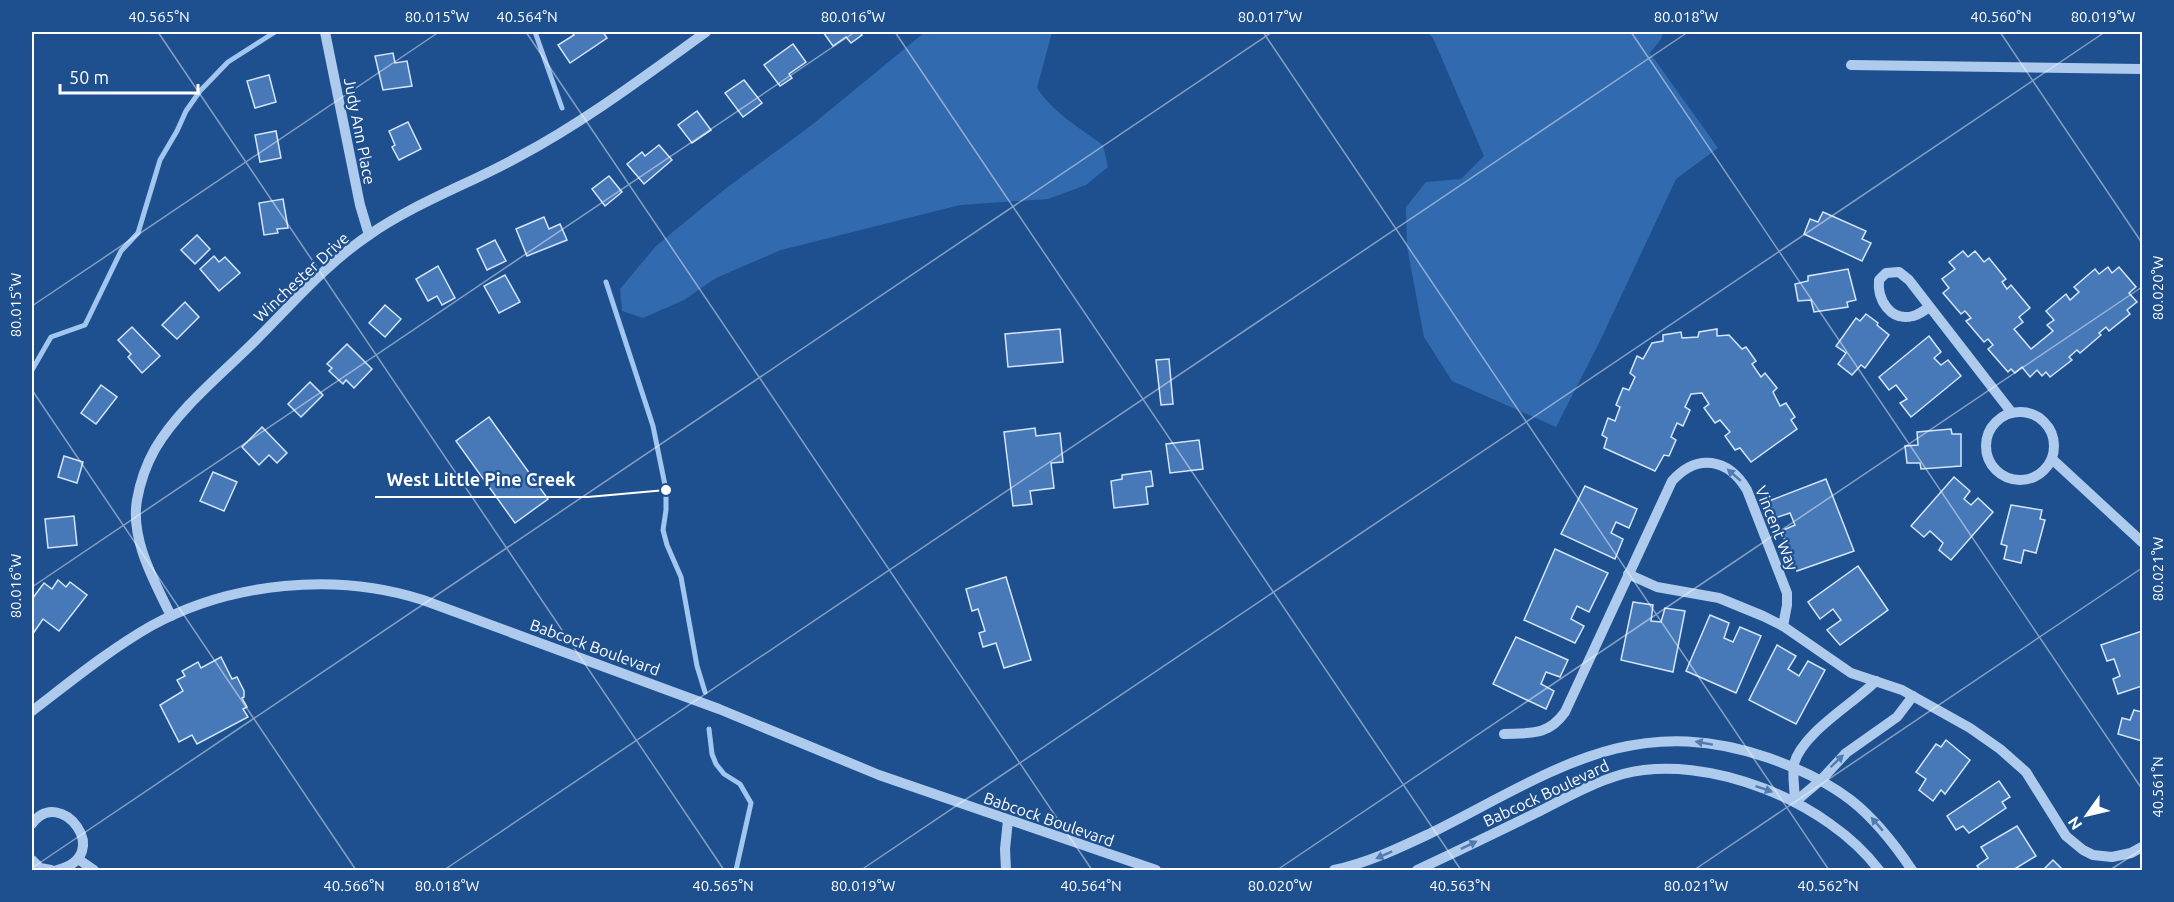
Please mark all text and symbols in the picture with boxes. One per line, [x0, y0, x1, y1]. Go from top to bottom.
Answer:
text: 40.565°N [128, 8, 190, 25]
text: 80.015°W [405, 8, 469, 25]
text: 40.564°N [496, 8, 558, 25]
text: 80.016°W [821, 8, 885, 25]
text: 80.017°W [1238, 8, 1302, 25]
text: 80.018°W [1654, 8, 1718, 25]
text: 40.560°N [1970, 8, 2032, 25]
text: 80.019°W [2071, 8, 2135, 25]
scale bar [60, 57, 198, 95]
text: 50 m [69, 67, 109, 87]
street label: Judy Ann Place [341, 76, 379, 186]
street label: Winchester Drive [250, 228, 352, 326]
text: 80.020°W [2149, 256, 2166, 320]
text: 80.015°W [7, 273, 24, 337]
callout: West Little Pine Creek [375, 461, 588, 497]
one-way arrow [1727, 468, 1742, 482]
text: West Little Pine Creek [387, 469, 576, 489]
street label: Vincent Way [1752, 483, 1802, 573]
text: 80.021°W [2149, 537, 2166, 601]
text: 80.016°W [7, 554, 24, 618]
street label: Babcock Boulevard [528, 615, 662, 679]
one-way arrow [1694, 738, 1713, 747]
one-way arrow [1830, 755, 1844, 769]
street label: Babcock Boulevard [1480, 756, 1612, 830]
text: 40.561°N [2149, 756, 2166, 818]
one-way arrow [1755, 785, 1773, 795]
north arrow [2057, 785, 2117, 845]
street label: Babcock Boulevard [981, 788, 1117, 850]
text: N [2064, 813, 2085, 833]
one-way arrow [1871, 816, 1884, 831]
one-way arrow [1461, 841, 1478, 850]
one-way arrow [1374, 850, 1392, 860]
text: 40.566°N [323, 877, 385, 894]
text: 80.018°W [415, 877, 479, 894]
text: 40.565°N [692, 877, 754, 894]
text: 80.019°W [831, 877, 895, 894]
text: 40.564°N [1060, 877, 1122, 894]
text: 80.020°W [1248, 877, 1312, 894]
text: 40.563°N [1429, 877, 1491, 894]
text: 80.021°W [1664, 877, 1728, 894]
text: 40.562°N [1797, 877, 1859, 894]

